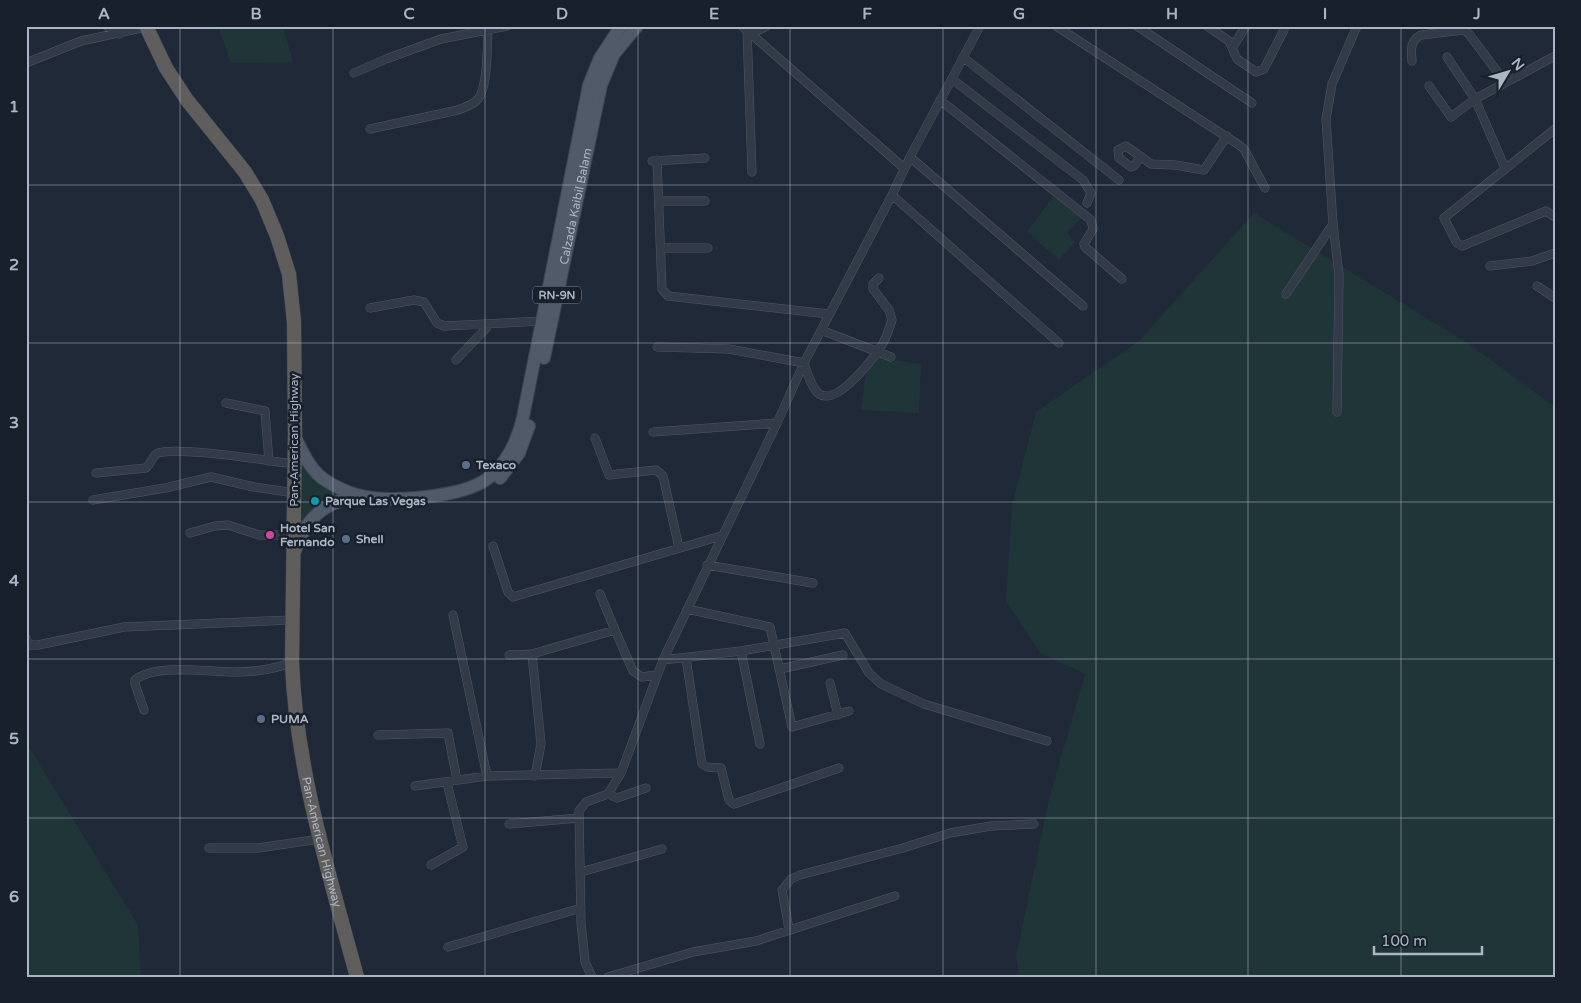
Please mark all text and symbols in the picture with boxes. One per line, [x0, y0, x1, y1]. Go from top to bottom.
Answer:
text: A [98, 4, 110, 24]
text: B [250, 4, 262, 24]
text: C [403, 4, 415, 24]
text: D [556, 4, 568, 24]
text: E [709, 4, 719, 24]
text: F [862, 4, 872, 24]
text: G [1013, 4, 1025, 24]
text: H [1166, 4, 1178, 24]
text: I [1323, 4, 1327, 24]
text: J [1472, 4, 1481, 24]
north arrow [1484, 48, 1534, 98]
text: N [1508, 55, 1528, 74]
text: 1 [9, 97, 19, 117]
street label: Calzada Kaibil Balam [557, 147, 595, 266]
text: 2 [9, 255, 19, 275]
road number: RN-9N [533, 286, 581, 304]
street label: Pan-American Highway [287, 373, 301, 507]
text: 3 [9, 413, 19, 433]
place label: Texaco [475, 458, 516, 472]
marker: Texaco [460, 459, 472, 471]
place label: Parque Las Vegas [325, 494, 426, 509]
marker: Parque Las Vegas [309, 495, 321, 507]
place label: Hotel San Fernando [280, 521, 335, 549]
marker: Hotel San Fernando [264, 529, 276, 541]
place label: Shell [356, 532, 383, 546]
marker: Shell [340, 533, 352, 545]
text: 4 [9, 571, 19, 591]
place label: PUMA [271, 712, 309, 726]
marker: PUMA [255, 713, 267, 725]
text: 5 [9, 729, 19, 749]
street label: Pan-American Highway [299, 776, 345, 909]
text: 6 [9, 887, 19, 907]
scale bar [1374, 923, 1481, 955]
text: 100 m [1381, 932, 1427, 950]

